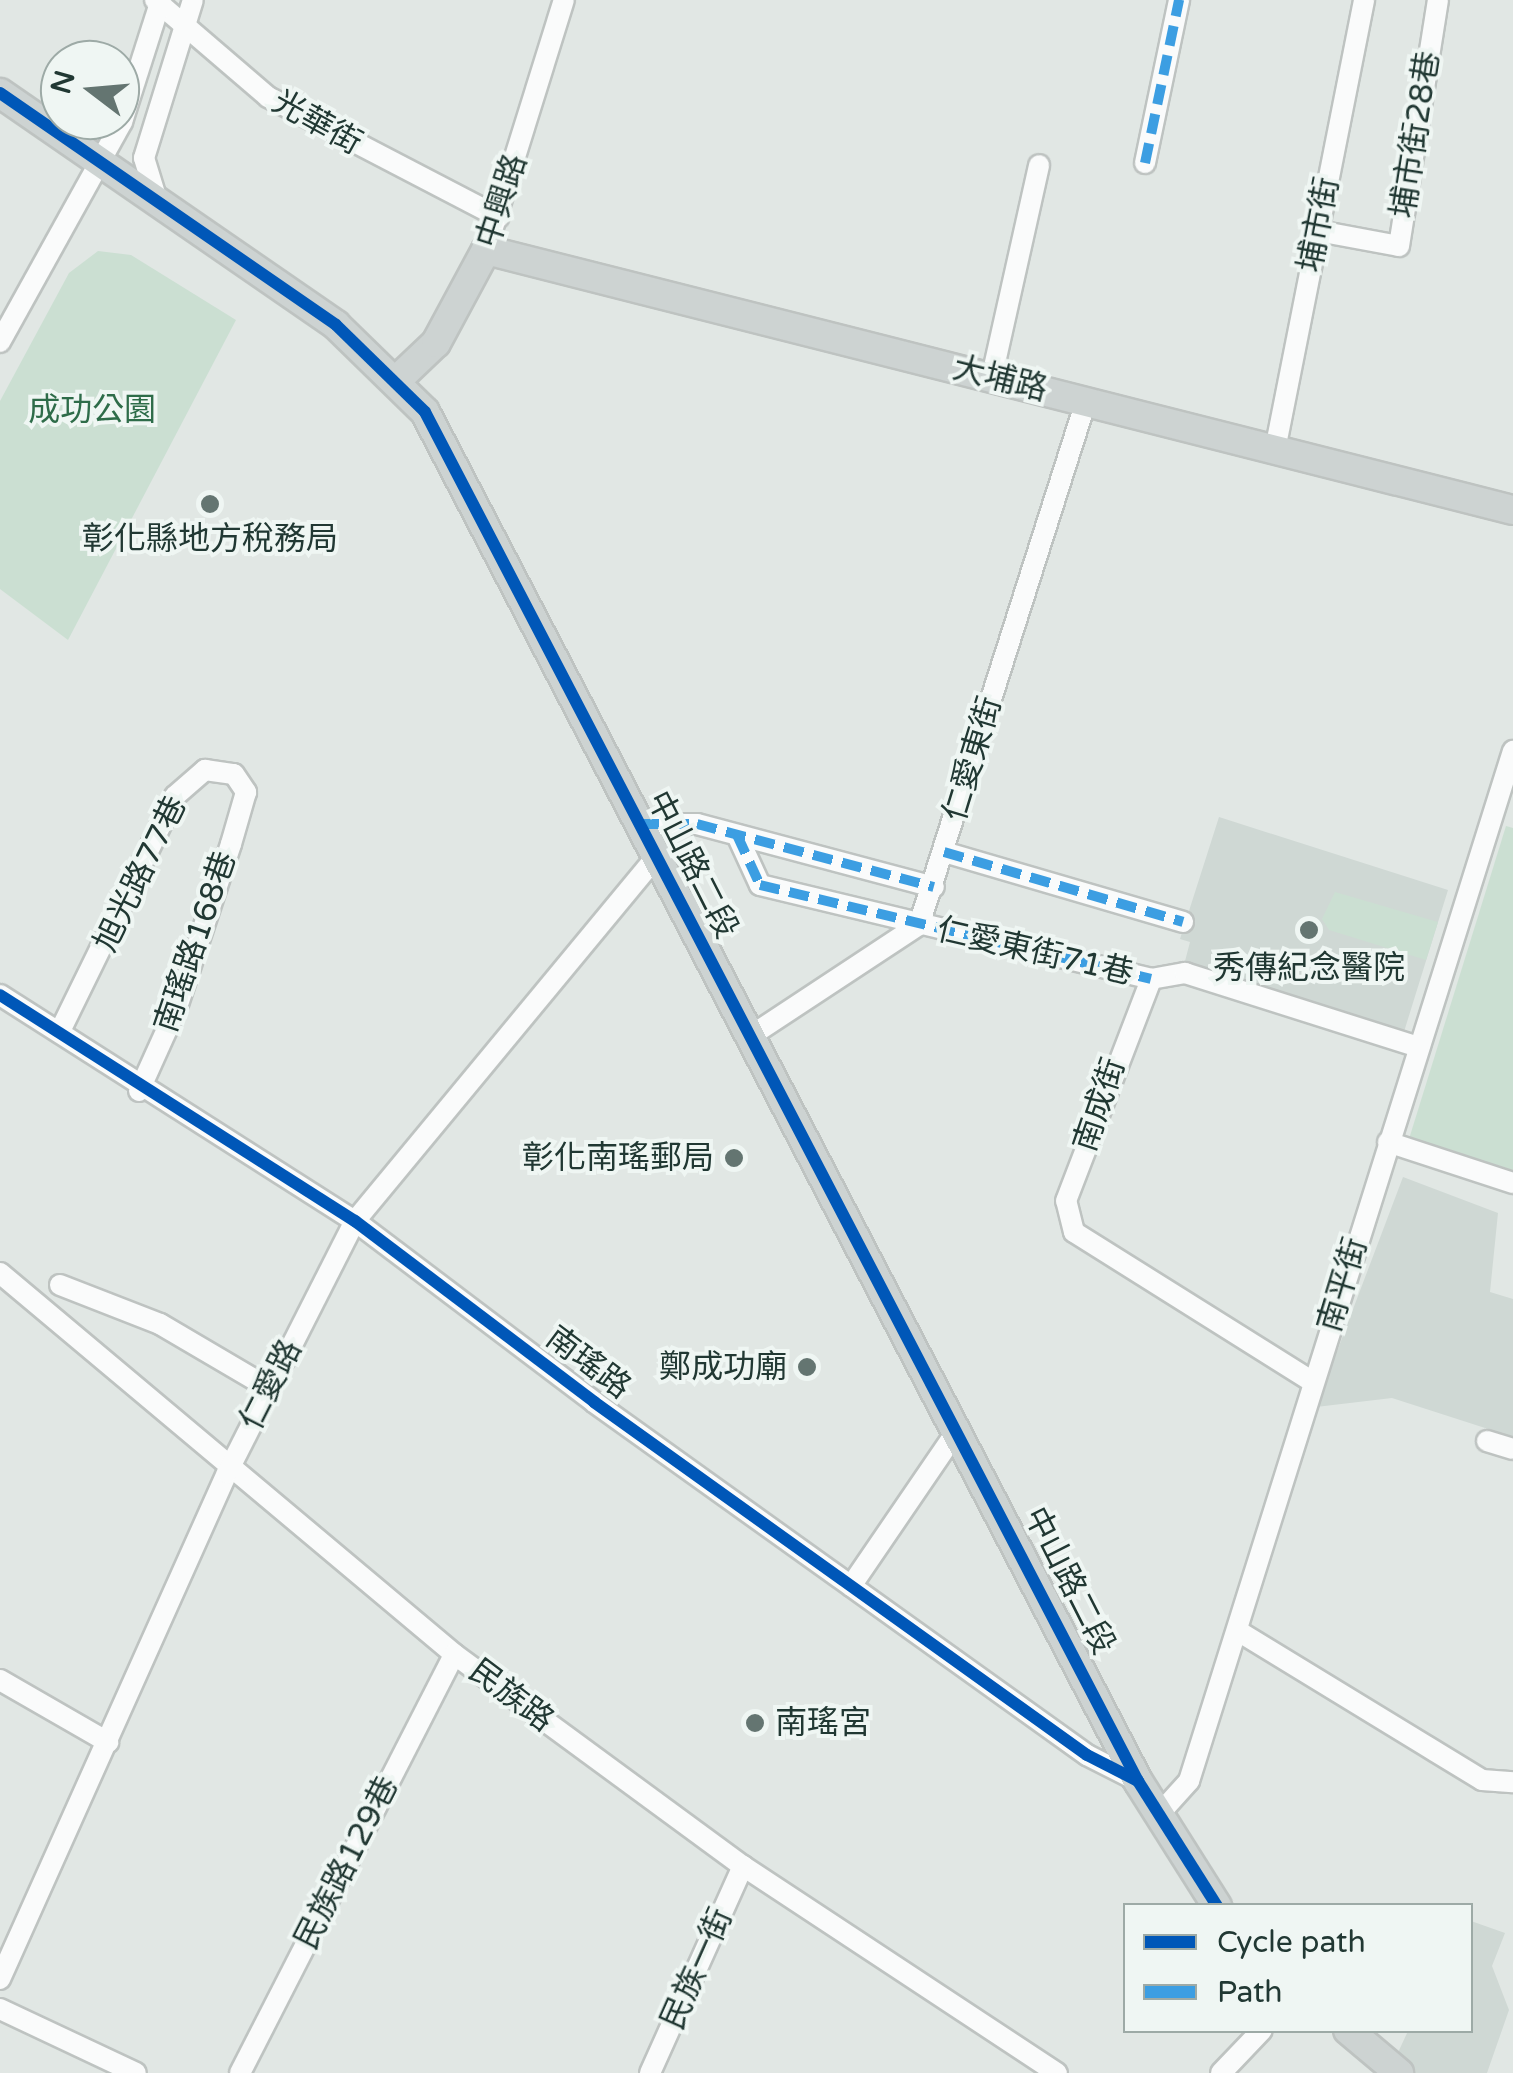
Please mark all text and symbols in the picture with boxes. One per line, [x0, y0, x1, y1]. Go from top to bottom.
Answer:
north arrow [40, 40, 140, 140]
street label: 埔市街28巷 [1384, 49, 1448, 221]
text: N [44, 67, 83, 98]
street label: 光華街 [266, 83, 368, 163]
street label: 中興路 [469, 149, 535, 253]
street label: 埔市街 [1291, 174, 1347, 276]
street label: 大埔路 [949, 349, 1051, 409]
park label: 成功公園 [28, 391, 156, 429]
marker: 彰化縣地方稅務局 [199, 493, 221, 515]
place label: 彰化縣地方稅務局 [82, 520, 338, 558]
street label: 仁愛東街 [936, 692, 1010, 826]
street label: 中山路二段 [639, 785, 745, 945]
street label: 旭光路77巷 [87, 790, 195, 958]
street label: 南瑤路168巷 [147, 847, 245, 1037]
street label: 仁愛東街71巷 [933, 911, 1137, 993]
marker: 秀傳紀念醫院 [1296, 917, 1322, 943]
place label: 秀傳紀念醫院 [1213, 949, 1405, 987]
street label: 南成街 [1066, 1053, 1134, 1157]
place label: 彰化南瑤郵局 [522, 1139, 714, 1177]
marker: 彰化南瑤郵局 [723, 1147, 745, 1169]
street label: 南平街 [1311, 1233, 1375, 1337]
street label: 南瑤路 [538, 1319, 638, 1407]
street label: 仁愛路 [232, 1334, 310, 1436]
place label: 鄭成功廟 [659, 1348, 787, 1386]
marker: 鄭成功廟 [796, 1356, 818, 1378]
street label: 中山路二段 [1016, 1501, 1122, 1661]
street label: 民族路 [461, 1652, 561, 1740]
place label: 南瑤宮 [775, 1704, 871, 1742]
marker: 南瑤宮 [744, 1712, 766, 1734]
street label: 民族路129巷 [287, 1770, 407, 1956]
street label: 民族一街 [653, 1903, 741, 2035]
legend [1123, 1903, 1473, 2033]
text: Cycle path [1217, 1924, 1366, 1961]
text: Path [1217, 1974, 1283, 2011]

